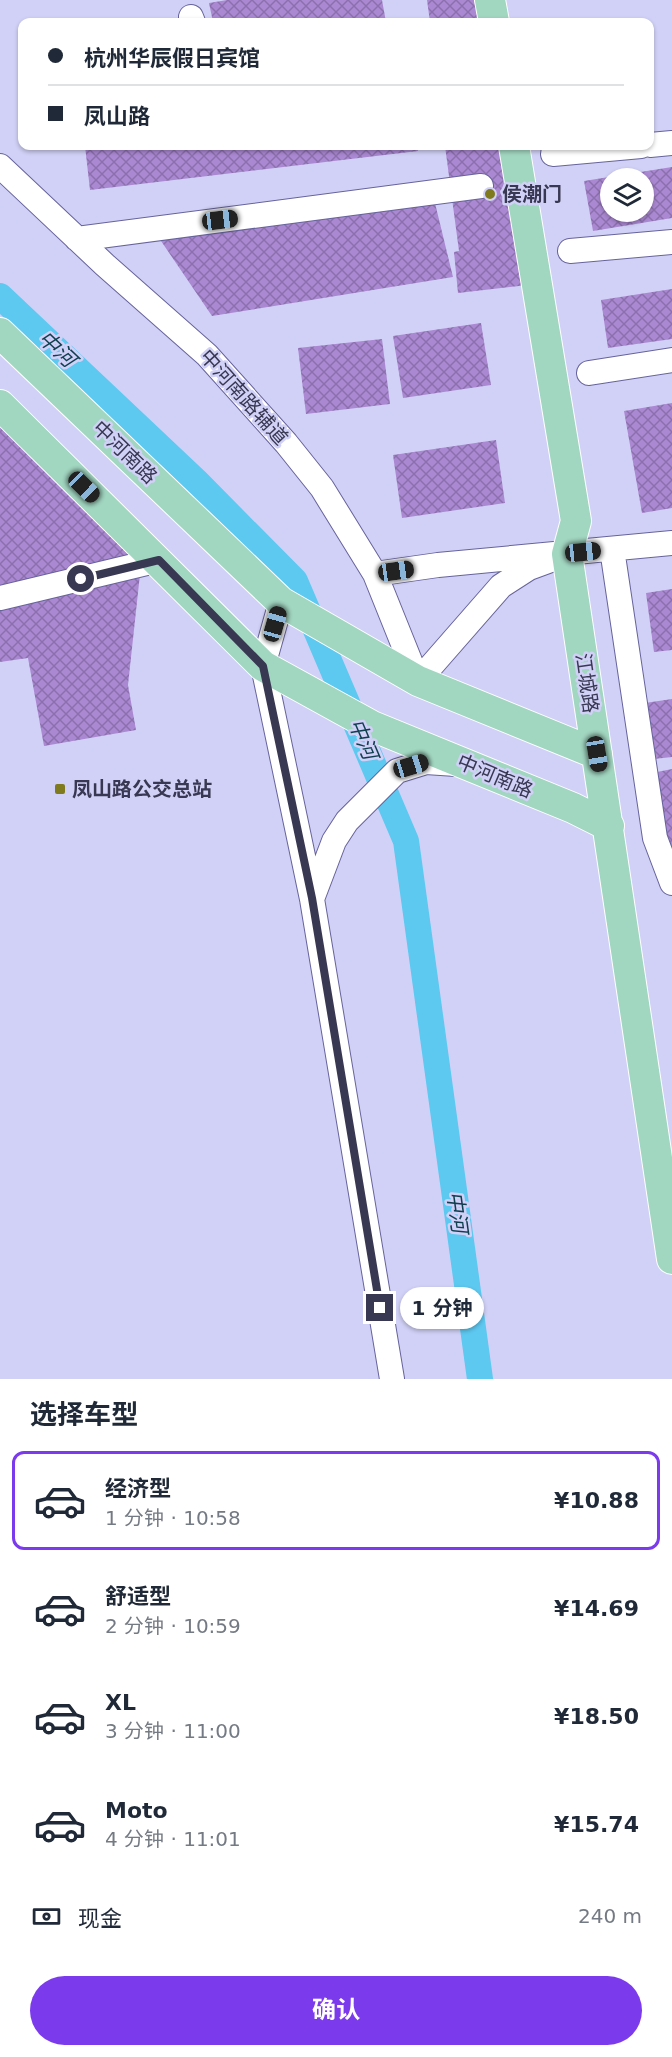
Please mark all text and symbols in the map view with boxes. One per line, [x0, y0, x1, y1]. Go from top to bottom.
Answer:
text: 杭州华辰假日宾馆 [84, 46, 260, 71]
text: 凤山路 [84, 104, 150, 129]
map controls [600, 168, 654, 222]
button: layers [600, 168, 654, 222]
place label: 侯潮门 [502, 182, 562, 206]
marker: 侯潮门 [483, 187, 497, 201]
car [201, 209, 239, 231]
water label: 中河 [33, 326, 83, 375]
street label: 中河南路辅道 [195, 344, 293, 450]
street label: 中河南路 [88, 416, 162, 488]
car [65, 468, 103, 506]
car [564, 541, 602, 563]
car [377, 560, 415, 582]
route start [67, 565, 94, 592]
car [261, 604, 289, 644]
street label: 江城路 [571, 652, 603, 714]
water label: 中河 [344, 715, 384, 767]
car [585, 735, 609, 773]
street label: 中河南路 [453, 749, 537, 803]
car [391, 752, 431, 780]
place label: 凤山路公交总站 [72, 777, 212, 801]
marker: 凤山路公交总站 [53, 782, 67, 796]
water label: 中河 [442, 1190, 472, 1238]
callout: 1 分钟 [401, 1287, 485, 1329]
route end [366, 1294, 393, 1321]
text: 1 分钟 [412, 1296, 472, 1320]
text: 选择车型 [30, 1399, 138, 1430]
icon: car [33, 1474, 87, 1528]
text: 经济型 [105, 1476, 171, 1501]
text: ¥10.88 [554, 1488, 639, 1513]
text: 1 分钟 · 10:58 [105, 1506, 241, 1530]
icon: car [33, 1582, 87, 1636]
text: 舒适型 [105, 1584, 171, 1609]
text: ¥14.69 [554, 1596, 639, 1621]
text: 2 分钟 · 10:59 [105, 1614, 241, 1638]
icon: car [33, 1690, 87, 1744]
text: XL [105, 1690, 136, 1715]
text: ¥18.50 [554, 1704, 639, 1729]
text: 3 分钟 · 11:00 [105, 1719, 241, 1743]
icon: car [33, 1798, 87, 1852]
text: Moto [105, 1798, 168, 1823]
text: ¥15.74 [554, 1812, 639, 1837]
text: 4 分钟 · 11:01 [105, 1827, 241, 1851]
icon: cash [30, 1900, 63, 1933]
text: 240 m [578, 1904, 642, 1928]
text: 现金 [78, 1906, 122, 1931]
button: 确认 [30, 1976, 642, 2045]

